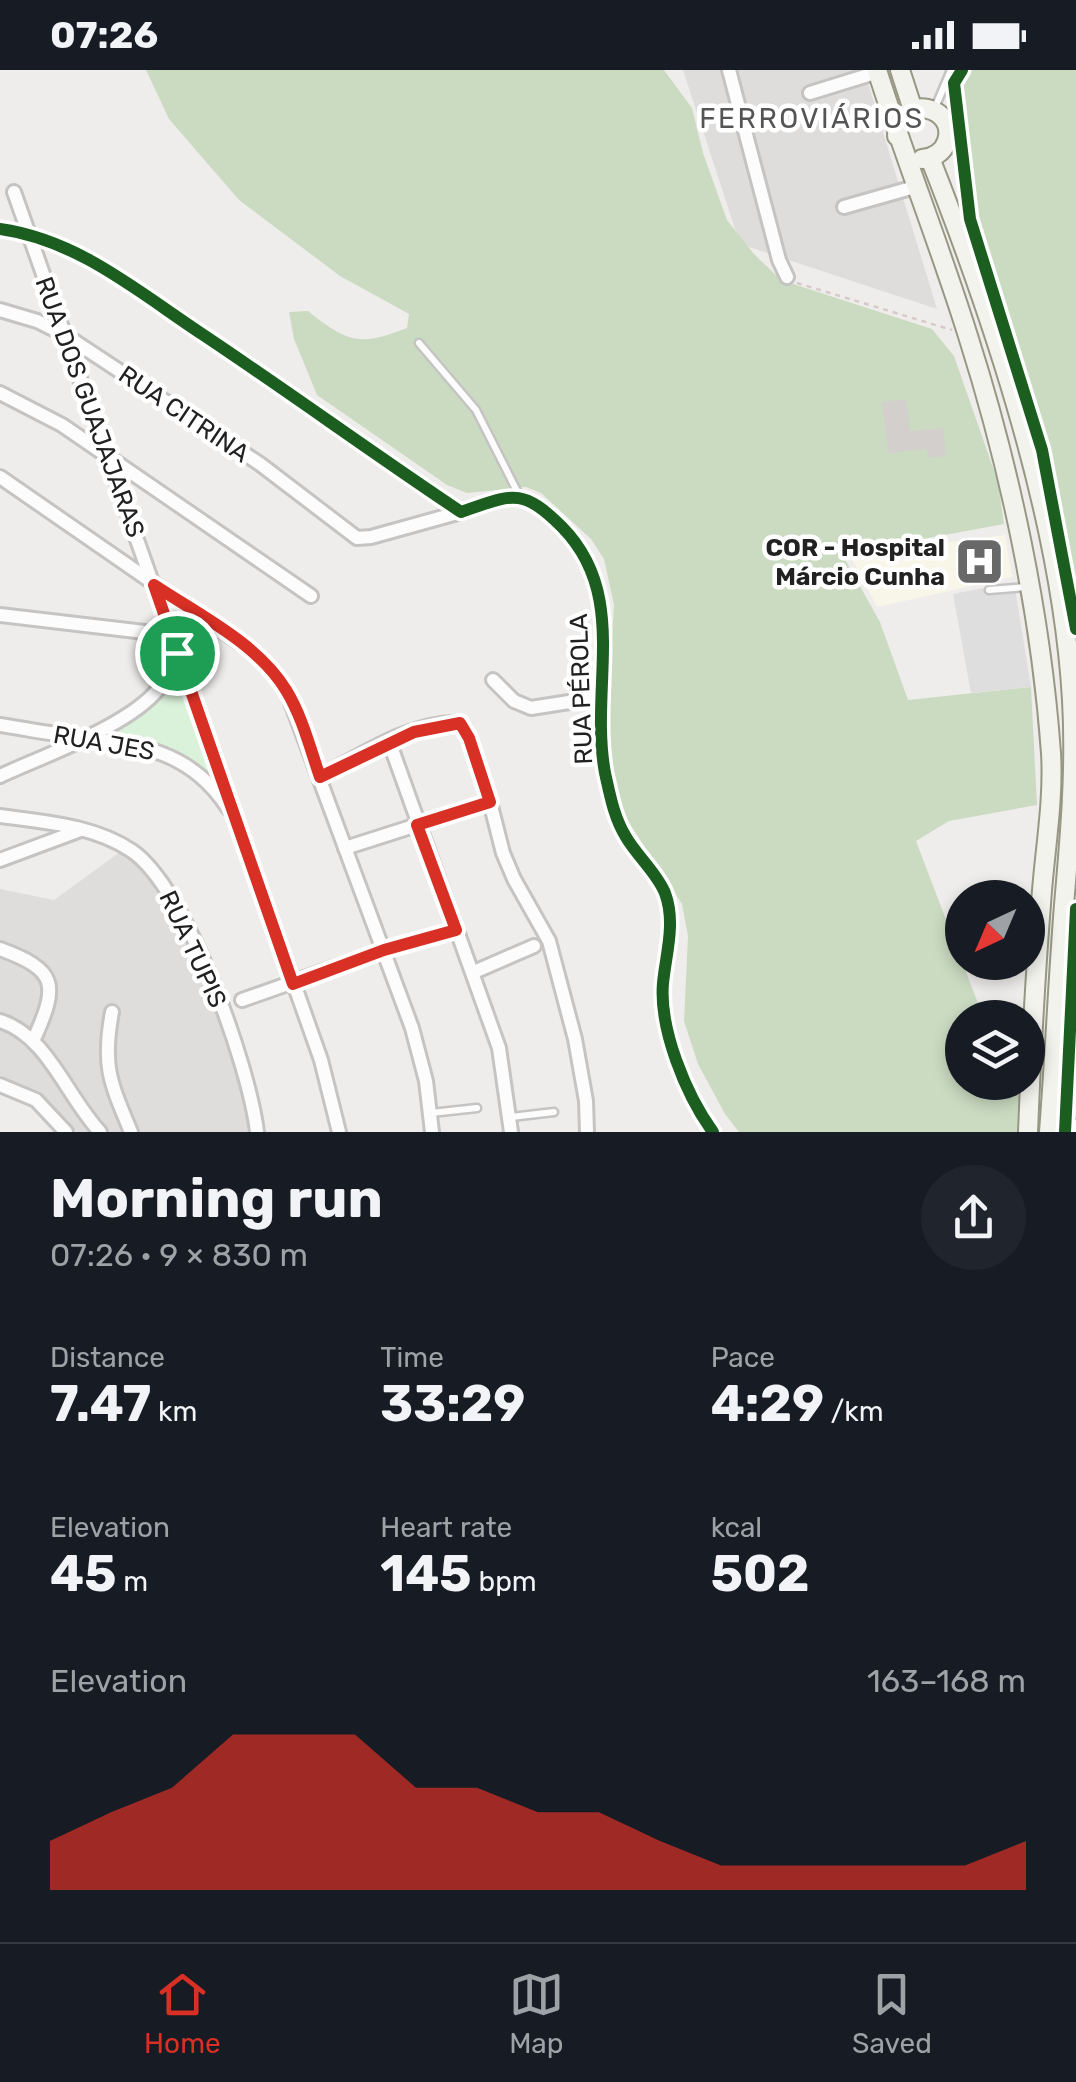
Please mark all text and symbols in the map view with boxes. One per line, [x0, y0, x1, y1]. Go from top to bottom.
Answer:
text: 07:26 [50, 12, 158, 58]
district label: FERROVIÁRIOS [699, 102, 925, 135]
street label: RUA DOS GUAJAJARAS [29, 273, 151, 541]
street label: RUA CITRINA [113, 360, 255, 468]
place label: COR - Hospital Márcio Cunha [766, 533, 945, 591]
hospital icon: COR - Hospital Márcio Cunha [954, 535, 1006, 587]
pin [135, 611, 220, 696]
street label: RUA PÉROLA [564, 613, 598, 765]
icon: arrive [150, 626, 205, 681]
street label: RUA JES [51, 720, 157, 766]
north arrow [945, 880, 1045, 980]
map controls [945, 880, 1045, 1100]
street label: RUA TUPIS [153, 886, 233, 1012]
button: layers [945, 1000, 1045, 1100]
button: share [921, 1165, 1026, 1270]
text: Morning run [50, 1166, 383, 1231]
text: 07:26 · 9 × 830 m [50, 1236, 308, 1274]
text: Distance [50, 1341, 165, 1374]
text: Time [380, 1341, 444, 1374]
text: Pace [711, 1341, 775, 1374]
text: 7.47 [50, 1374, 151, 1434]
text: 33:29 [380, 1374, 525, 1434]
text: 4:29 [711, 1374, 824, 1434]
text: km [151, 1395, 197, 1428]
text: /km [824, 1395, 884, 1428]
text: Elevation [50, 1511, 170, 1544]
text: Heart rate [380, 1511, 512, 1544]
text: kcal [711, 1511, 762, 1544]
text: 45 [50, 1544, 116, 1604]
text: 145 [380, 1544, 472, 1604]
text: 502 [711, 1544, 809, 1604]
text: m [116, 1565, 148, 1598]
text: bpm [472, 1565, 537, 1598]
text: Elevation [50, 1662, 187, 1700]
text: 163–168 m [867, 1662, 1026, 1700]
tab: Home [144, 1967, 221, 2060]
tab: Map [509, 1967, 564, 2060]
tab: Saved [852, 1967, 932, 2060]

